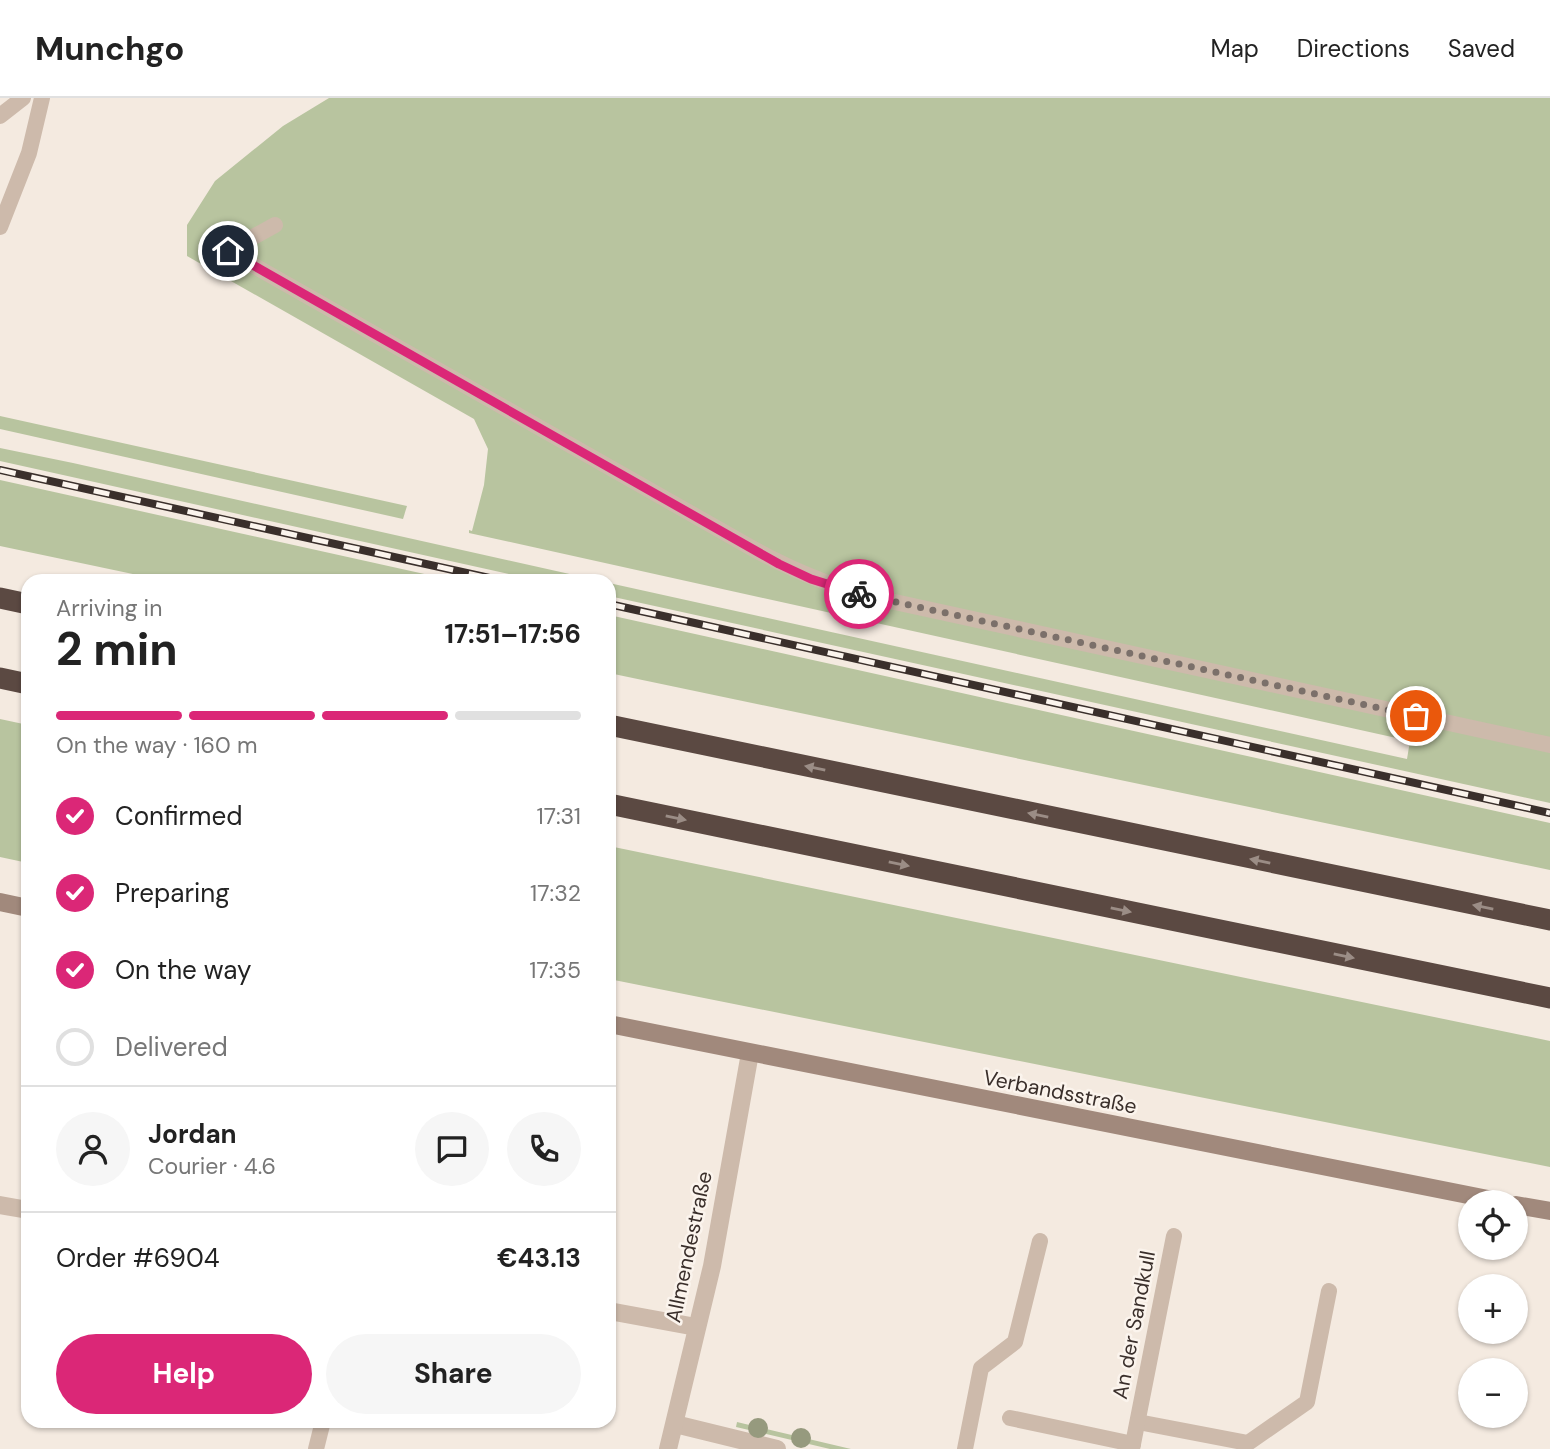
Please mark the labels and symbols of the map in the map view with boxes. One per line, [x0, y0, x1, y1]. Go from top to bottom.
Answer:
pin [198, 221, 258, 281]
courier [824, 559, 894, 629]
pin [1386, 686, 1446, 746]
one-way arrow [804, 763, 826, 774]
one-way arrow [1027, 809, 1049, 820]
one-way arrow [665, 812, 687, 823]
one-way arrow [1249, 856, 1271, 867]
one-way arrow [888, 858, 910, 869]
one-way arrow [1472, 901, 1494, 912]
one-way arrow [1110, 904, 1132, 915]
one-way arrow [1333, 950, 1355, 961]
street label: Verbandsstraße [981, 1063, 1139, 1121]
street label: Allmendestraße [659, 1169, 719, 1325]
street label: An der Sandkull [1106, 1248, 1162, 1402]

